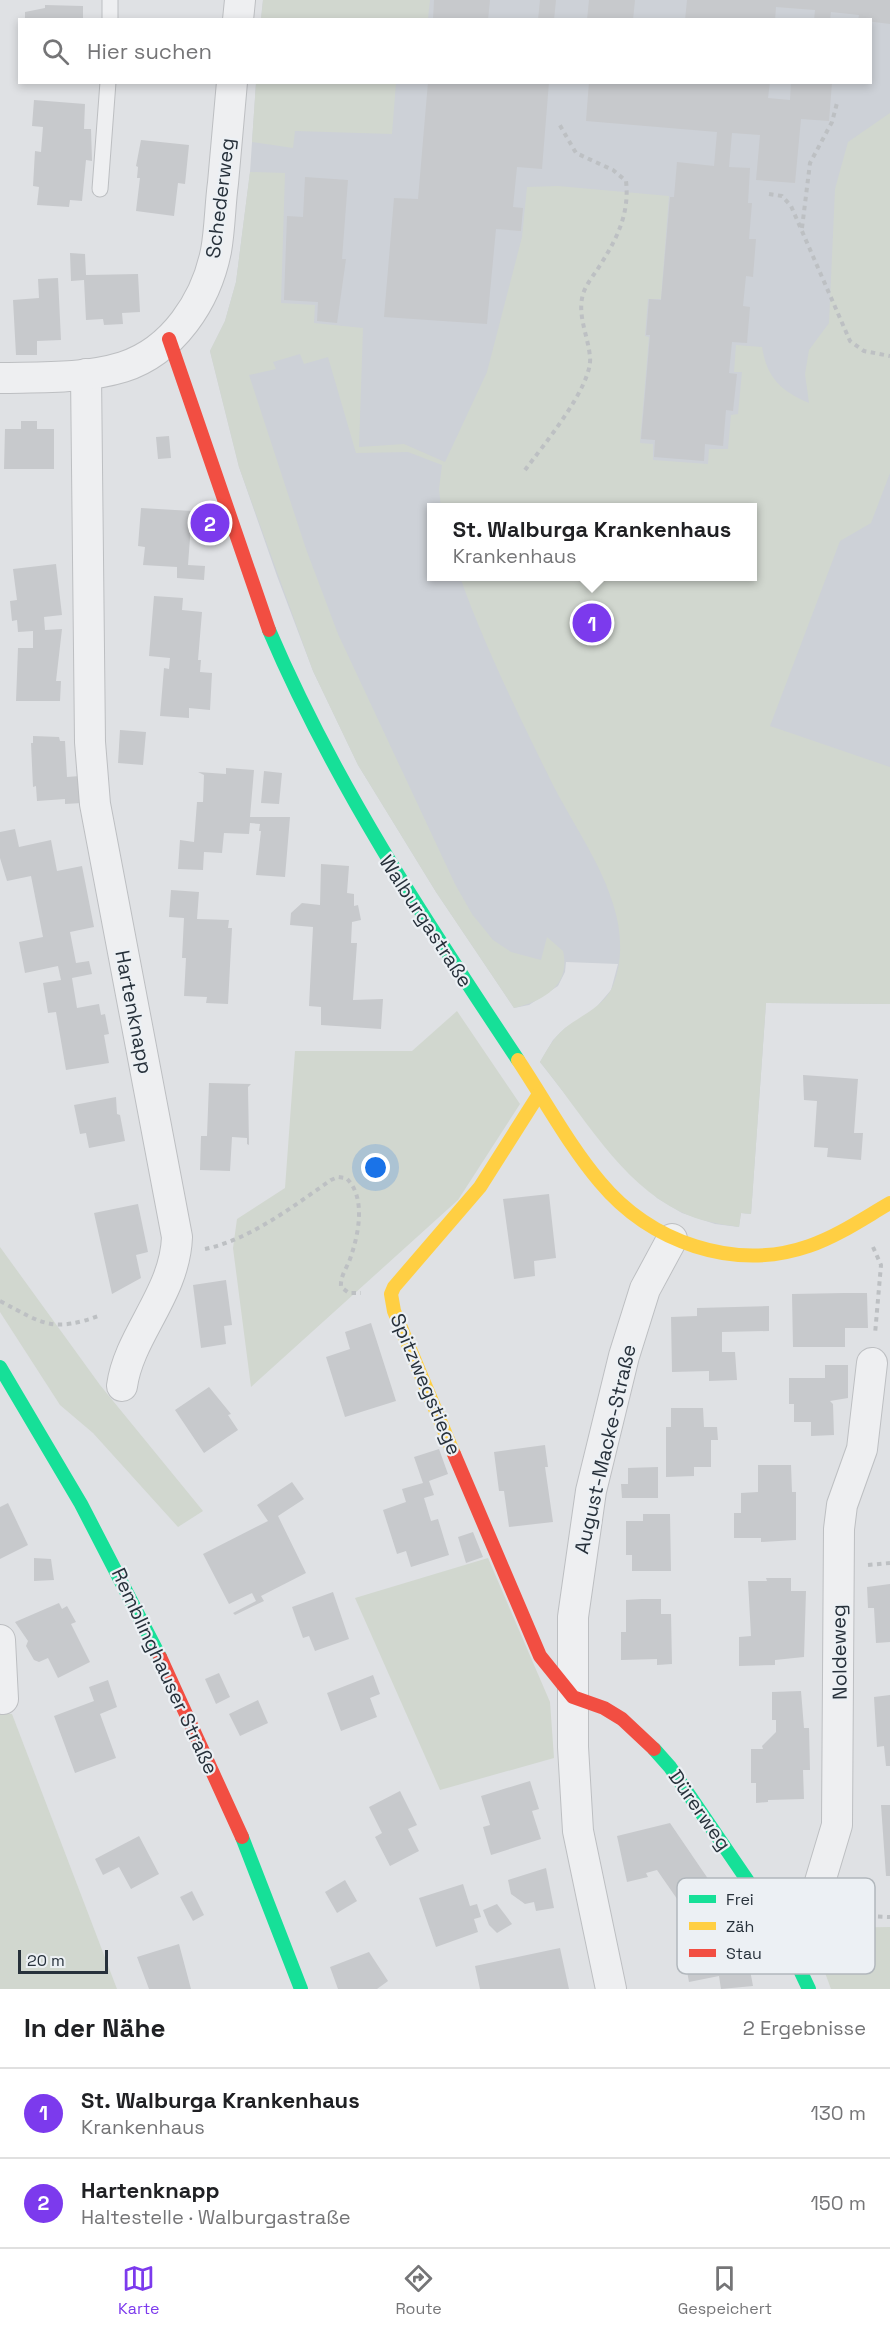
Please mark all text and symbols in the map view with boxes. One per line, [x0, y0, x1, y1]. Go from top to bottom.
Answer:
search box [18, 18, 872, 84]
icon: search [39, 35, 72, 68]
text: Hier suchen [87, 37, 212, 65]
street label: Schederweg [200, 136, 240, 260]
pin: 2 [190, 500, 230, 546]
popup [427, 503, 757, 581]
text: St. Walburga Krankenhaus [453, 515, 731, 543]
text: Krankenhaus [453, 543, 576, 569]
pin: 1 [572, 600, 612, 646]
street label: Walburgastraße [373, 850, 479, 992]
street label: Hartenknapp [109, 948, 159, 1076]
your location [361, 1153, 390, 1182]
street label: Spitzwegstiege [385, 1309, 467, 1459]
street label: August-Macke-Straße [568, 1342, 642, 1556]
street label: Remblinghauser Straße [106, 1564, 224, 1778]
street label: Noldeweg [825, 1604, 853, 1700]
street label: Dürerweg [663, 1765, 737, 1855]
legend [677, 1878, 875, 1974]
text: Frei [726, 1889, 754, 1910]
text: Zäh [726, 1916, 754, 1937]
text: Stau [726, 1943, 762, 1964]
scale bar [18, 1947, 108, 1974]
text: 20 m [27, 1950, 65, 1971]
text: In der Nähe [24, 2011, 165, 2045]
text: 2 Ergebnisse [743, 2015, 866, 2041]
text: St. Walburga Krankenhaus [81, 2086, 360, 2114]
text: 1 [39, 2100, 48, 2126]
text: 130 m [810, 2100, 866, 2126]
text: Krankenhaus [81, 2114, 205, 2140]
text: Hartenknapp [81, 2176, 220, 2204]
text: 2 [38, 2190, 49, 2216]
text: 150 m [811, 2190, 866, 2216]
text: Haltestelle · Walburgastraße [81, 2204, 351, 2230]
tab: Karte [118, 2262, 160, 2319]
tab: Route [395, 2262, 442, 2319]
tab: Gespeichert [678, 2262, 772, 2319]

